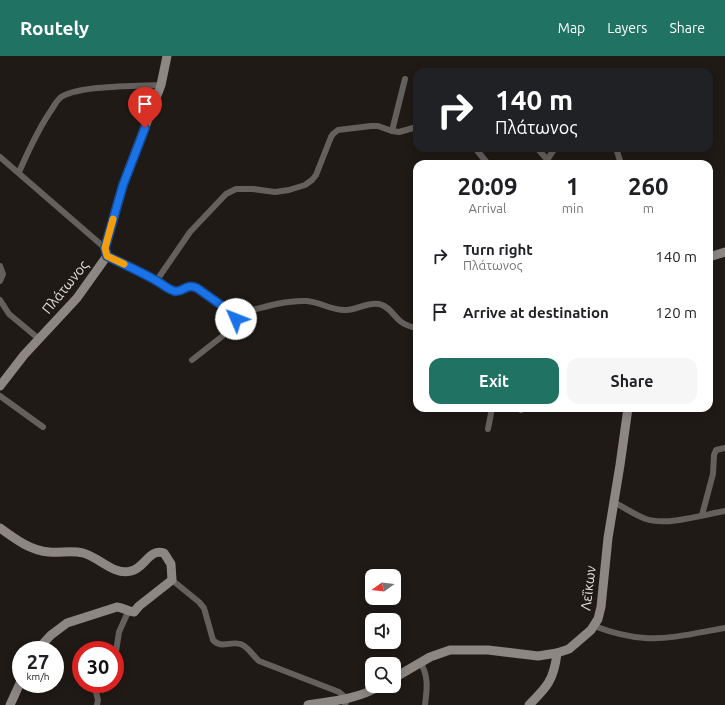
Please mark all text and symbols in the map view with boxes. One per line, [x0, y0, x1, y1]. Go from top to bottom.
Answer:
text: Routely [20, 17, 89, 39]
text: Map [558, 20, 585, 36]
text: Layers [607, 20, 647, 36]
text: Share [669, 20, 705, 36]
icon: right [429, 84, 481, 136]
text: 140 m [495, 84, 573, 115]
pin [128, 87, 162, 128]
icon: arrive [134, 93, 156, 115]
text: Πλάτωνος [495, 117, 577, 137]
text: 20:09 [457, 173, 517, 200]
text: 1 [566, 173, 579, 200]
text: 260 [628, 173, 669, 200]
text: Arrival [468, 201, 506, 215]
text: min [562, 201, 584, 215]
text: m [643, 201, 654, 215]
text: Turn right [463, 241, 533, 258]
icon: right [429, 245, 451, 267]
text: 140 m [655, 248, 697, 265]
street label: Πλάτωνος [39, 257, 92, 317]
text: Πλάτωνος [463, 258, 523, 272]
position arrow [215, 298, 257, 340]
icon: arrive [429, 301, 451, 323]
text: Arrive at destination [463, 304, 609, 321]
text: 120 m [655, 304, 697, 321]
button: Exit [429, 358, 559, 404]
button: Share [567, 358, 697, 404]
street label: Λεΐκων [577, 564, 599, 611]
north arrow [365, 569, 401, 605]
map controls [365, 569, 401, 693]
button: sound [365, 613, 401, 649]
speed limit sign: 30 [72, 641, 124, 693]
text: 27 [27, 650, 49, 673]
button: search [365, 657, 401, 693]
text: km/h [26, 671, 50, 682]

